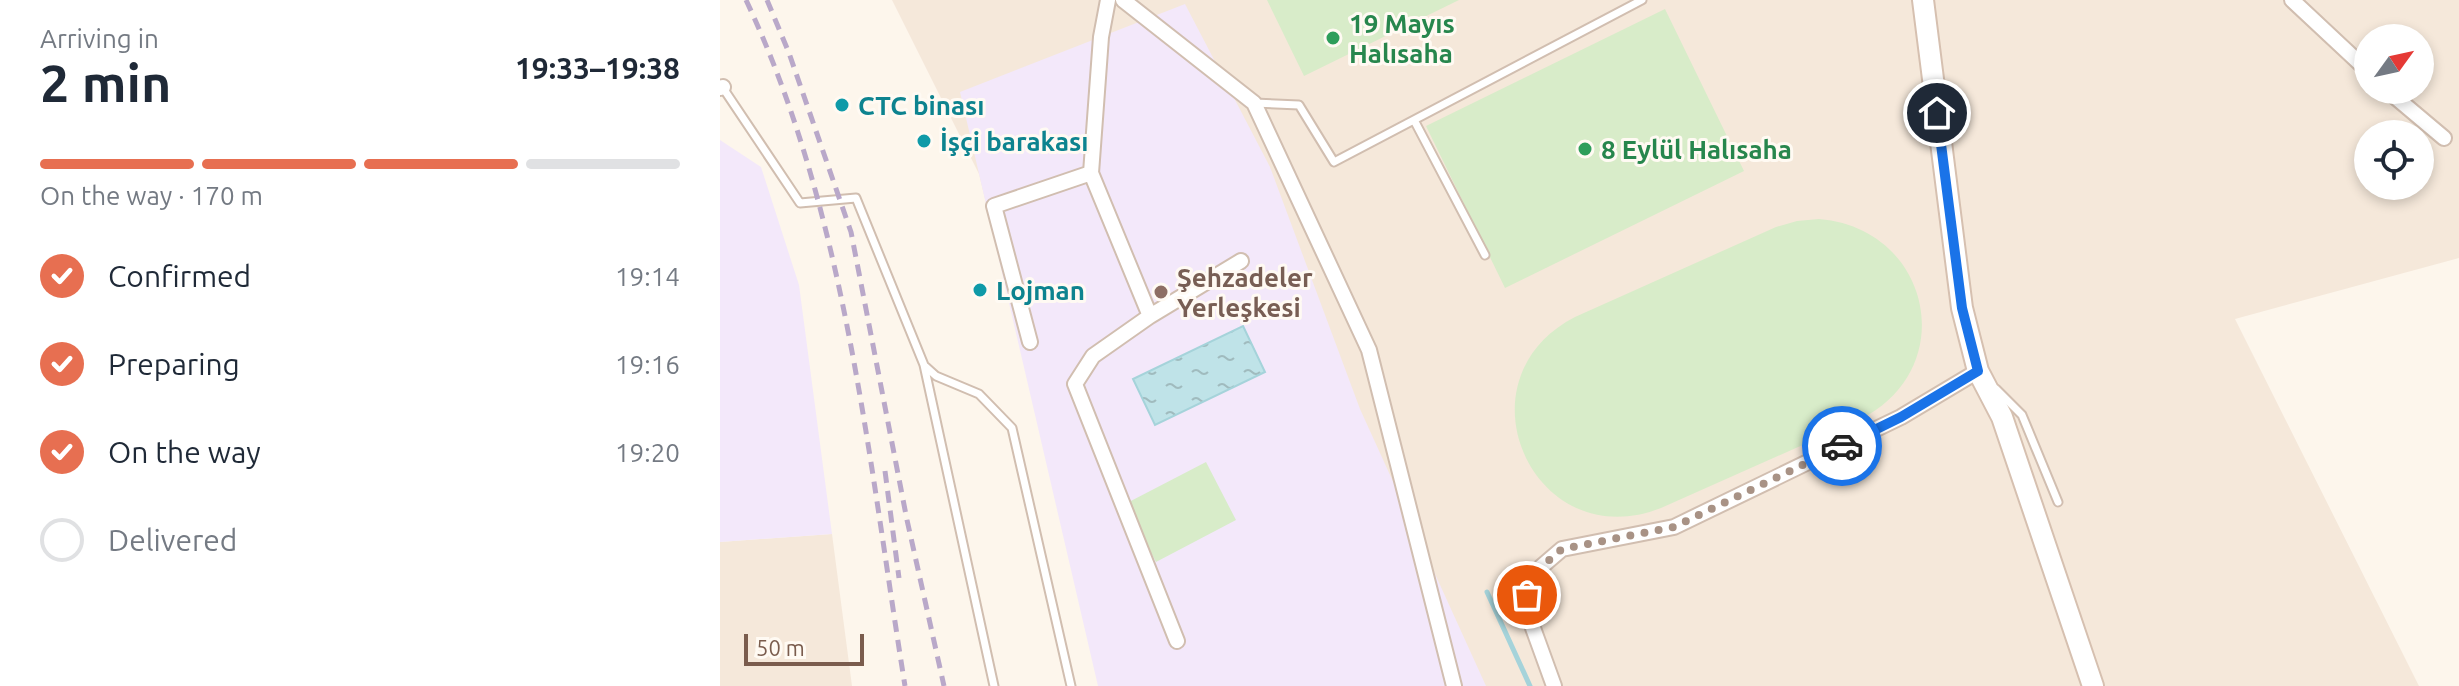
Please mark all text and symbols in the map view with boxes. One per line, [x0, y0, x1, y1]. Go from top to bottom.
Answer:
place label: 19 Mayıs Halısaha [1349, 9, 1455, 68]
text: Arriving in [40, 24, 159, 53]
north arrow [2354, 24, 2434, 104]
map controls [2354, 24, 2434, 200]
marker: 19 Mayıs Halısaha [1324, 29, 1342, 47]
text: 19:33–19:38 [515, 51, 680, 85]
text: 2 min [40, 54, 171, 112]
pin [1903, 79, 1971, 147]
place label: CTC binası [858, 91, 985, 120]
icon: home [1915, 91, 1959, 135]
marker: CTC binası [833, 96, 851, 114]
button: locate [2354, 120, 2434, 200]
place label: İşçi barakası [940, 127, 1089, 157]
marker: İşçi barakası [915, 132, 933, 150]
place label: 8 Eylül Halısaha [1601, 135, 1792, 164]
marker: 8 Eylül Halısaha [1576, 140, 1594, 158]
text: On the way · 170 m [40, 181, 263, 210]
icon: check [40, 254, 84, 298]
text: Confirmed [108, 259, 251, 293]
text: 19:14 [615, 262, 680, 291]
place label: Şehzadeler Yerleşkesi [1177, 263, 1313, 323]
place label: Lojman [996, 276, 1085, 305]
marker: Lojman [971, 281, 989, 299]
marker: Şehzadeler Yerleşkesi [1152, 283, 1170, 301]
icon: check [40, 342, 84, 386]
text: Preparing [108, 347, 240, 381]
text: 19:16 [615, 350, 680, 379]
courier [1802, 406, 1882, 486]
icon: car [1820, 424, 1864, 468]
icon: check [40, 430, 84, 474]
text: On the way [108, 435, 261, 469]
text: 19:20 [615, 438, 680, 467]
text: Delivered [108, 523, 237, 557]
pin [1493, 561, 1561, 629]
icon: bag [1505, 573, 1549, 617]
scale bar [744, 630, 864, 666]
text: 50 m [756, 635, 805, 660]

